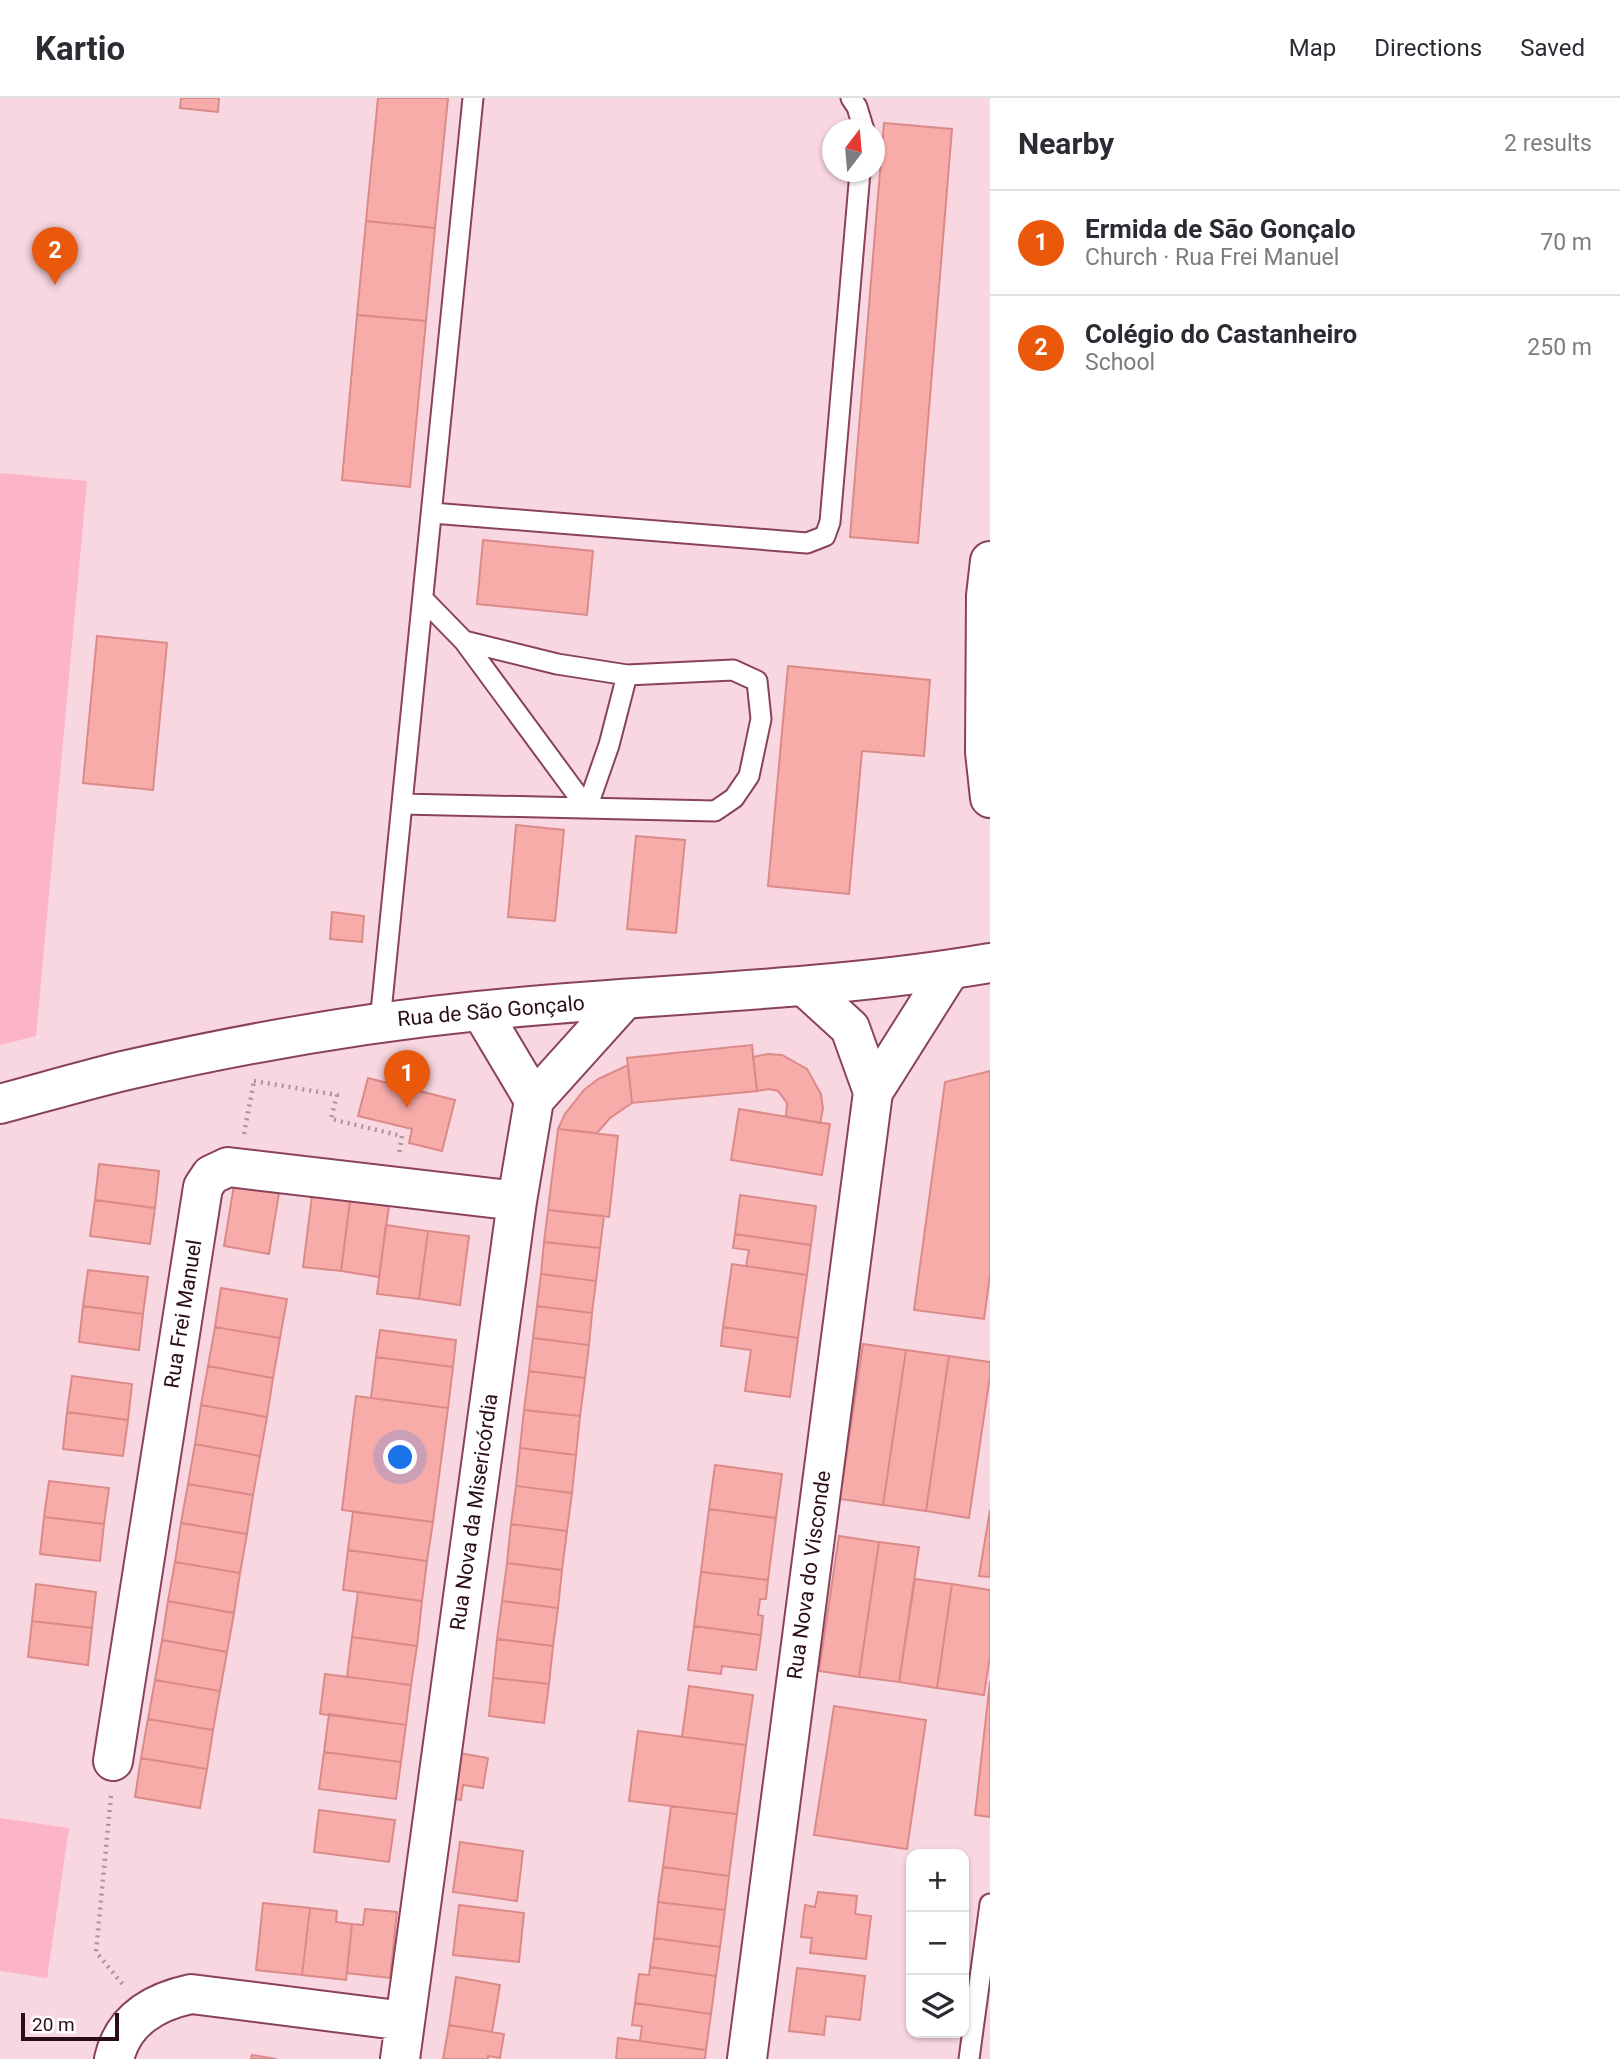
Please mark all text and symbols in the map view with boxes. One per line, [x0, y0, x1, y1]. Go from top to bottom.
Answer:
text: Kartio [35, 29, 125, 68]
text: Map [1289, 34, 1336, 62]
text: Directions [1374, 34, 1482, 62]
text: Saved [1520, 34, 1585, 62]
north arrow [822, 119, 885, 182]
text: Nearby [1018, 126, 1114, 161]
text: 2 results [1504, 130, 1592, 157]
text: Ermida de São Gonçalo [1085, 214, 1356, 244]
pin: 2 [32, 227, 78, 285]
text: 1 [1034, 229, 1048, 256]
text: 70 m [1540, 229, 1592, 256]
text: Church · Rua Frei Manuel [1085, 244, 1339, 271]
text: Colégio do Castanheiro [1085, 319, 1357, 349]
text: 2 [1034, 334, 1048, 361]
text: 250 m [1527, 334, 1592, 361]
text: School [1085, 349, 1155, 376]
street label: Rua de São Gonçalo [396, 991, 586, 1031]
pin: 1 [384, 1050, 430, 1108]
street label: Rua Frei Manuel [159, 1238, 207, 1390]
street label: Rua Nova da Misericórdia [445, 1392, 503, 1632]
your location [383, 1440, 417, 1474]
street label: Rua Nova do Visconde [782, 1469, 836, 1681]
map controls [906, 1849, 969, 2038]
button: + [906, 1849, 969, 1912]
button: − [906, 1912, 969, 1975]
button: layers [906, 1975, 969, 2038]
scale bar [21, 2010, 119, 2042]
text: 20 m [32, 2013, 75, 2036]

